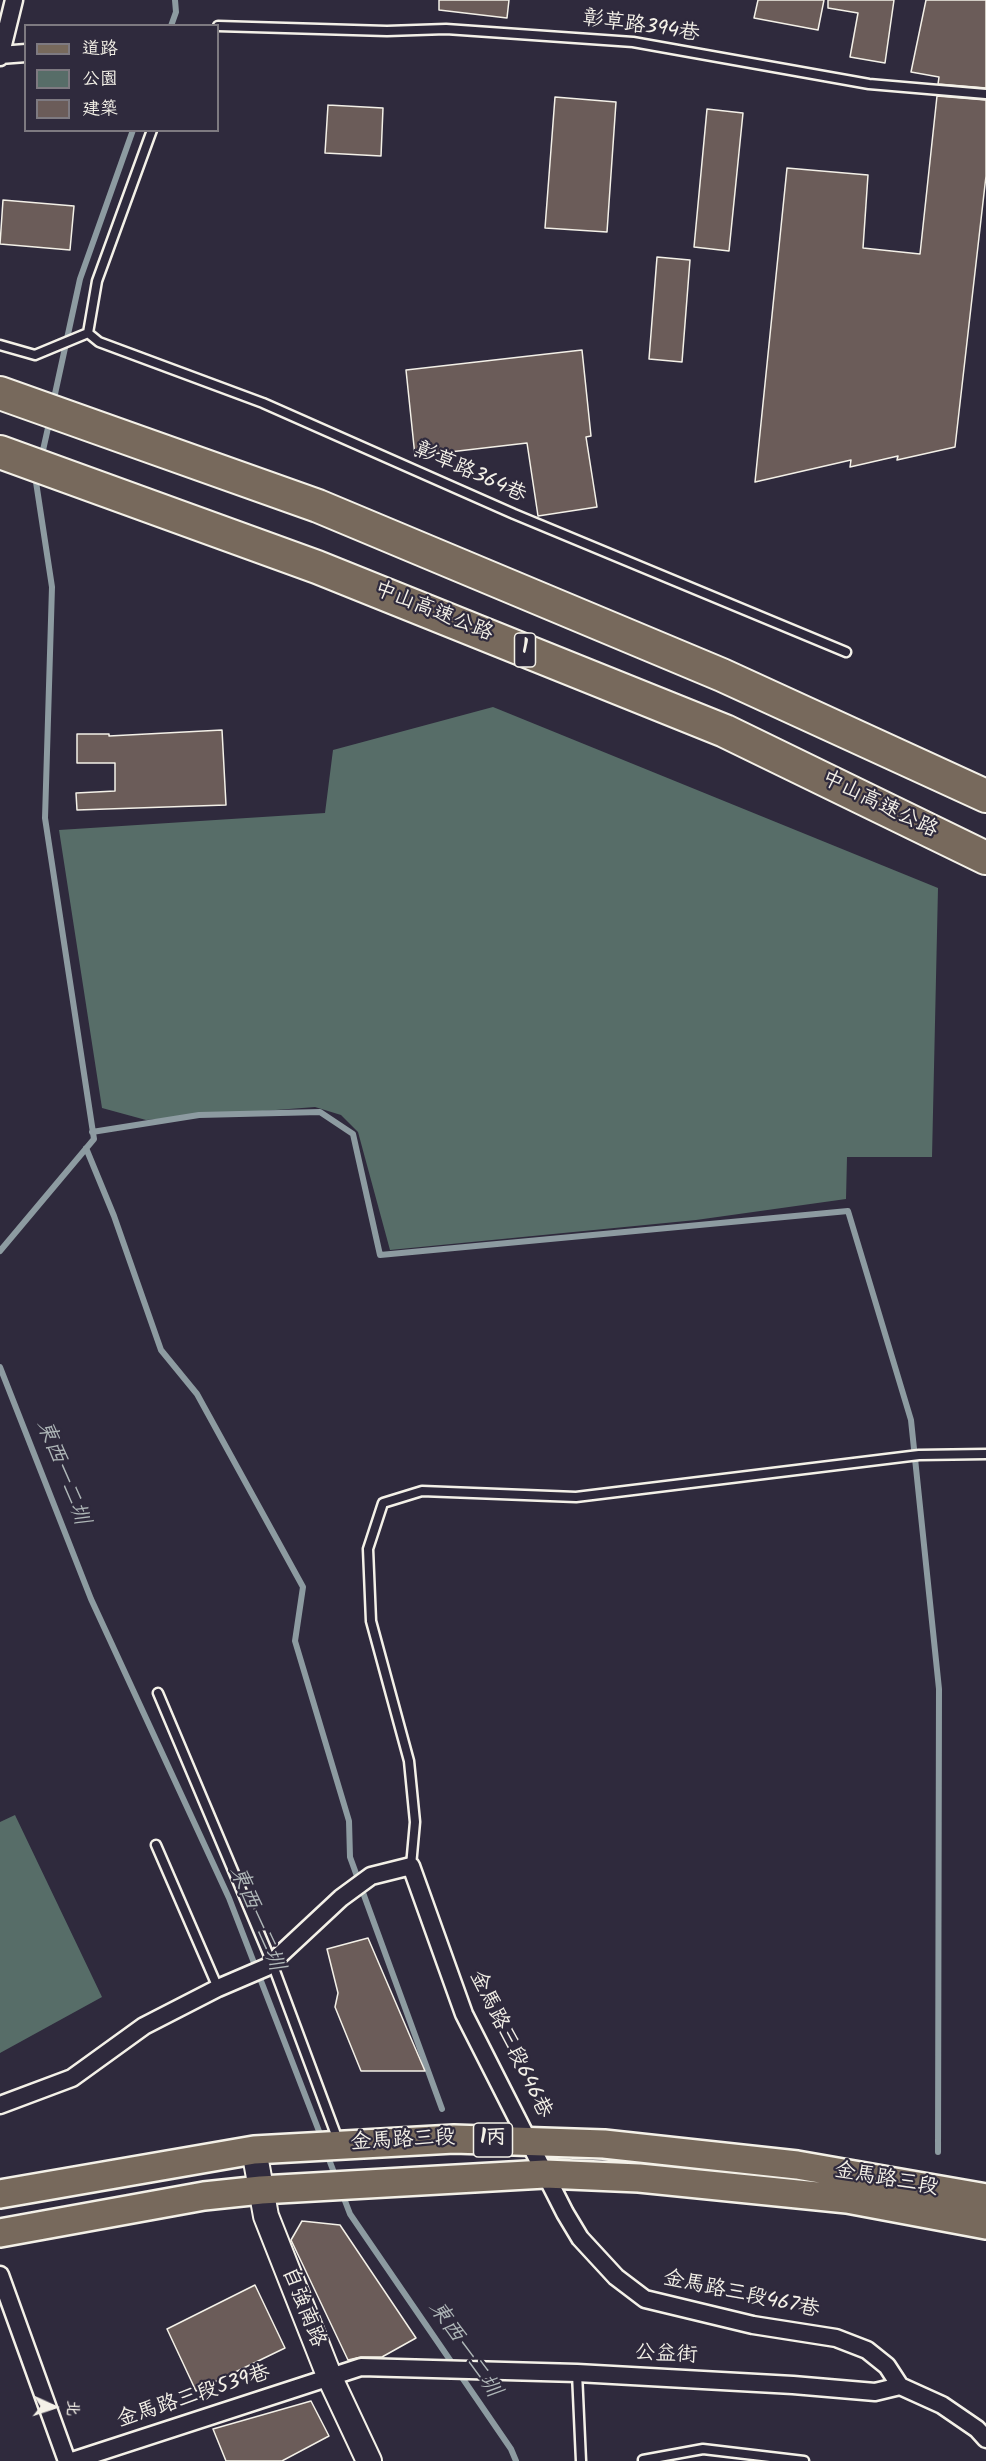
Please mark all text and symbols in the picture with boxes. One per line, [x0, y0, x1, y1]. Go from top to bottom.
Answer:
street label: 彰草路394巷 [581, 7, 701, 49]
legend [24, 24, 219, 132]
text: 道路 [82, 35, 118, 64]
text: 公園 [82, 65, 118, 94]
text: 建築 [82, 95, 118, 124]
street label: 彰草路364巷 [410, 438, 530, 510]
street label: 中山高速公路 [370, 578, 496, 648]
road number: 1 [514, 633, 536, 667]
street label: 中山高速公路 [817, 767, 941, 845]
water label: 東西一二圳 [29, 1417, 93, 1529]
water label: 東西一二圳 [222, 1863, 288, 1975]
street label: 金馬路三段646巷 [462, 1967, 556, 2123]
road number: 1丙 [474, 2123, 512, 2157]
street label: 金馬路三段 [350, 2127, 456, 2157]
street label: 金馬路三段 [832, 2159, 940, 2203]
street label: 自強南路 [275, 2264, 329, 2352]
street label: 金馬路三段467巷 [661, 2267, 821, 2325]
water label: 東西一二圳 [421, 2297, 505, 2403]
street label: 公益街 [634, 2342, 698, 2370]
street label: 金馬路三段539巷 [114, 2361, 274, 2435]
north arrow [24, 2377, 84, 2437]
text: 北 [60, 2399, 85, 2417]

